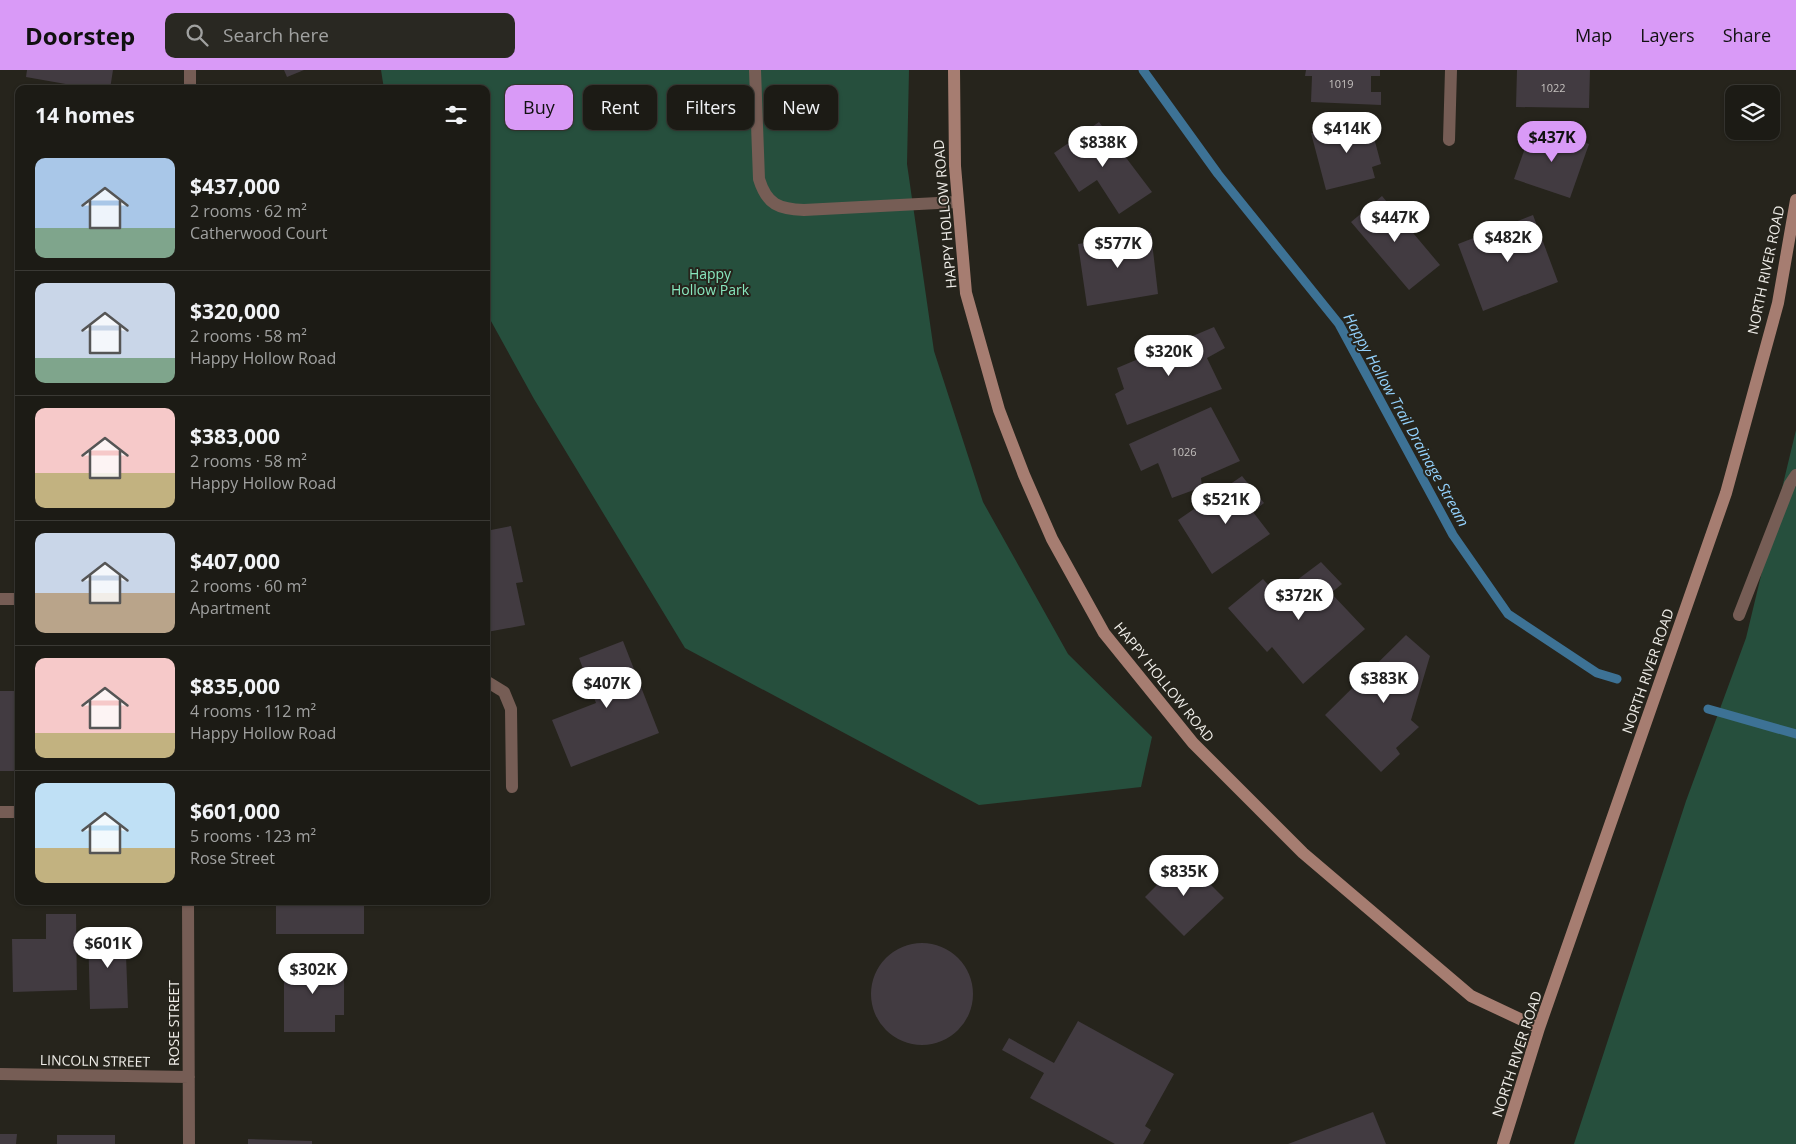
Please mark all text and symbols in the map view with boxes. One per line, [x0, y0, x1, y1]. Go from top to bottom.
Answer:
search box [165, 13, 515, 58]
text: Doorstep [25, 19, 135, 52]
icon: search [183, 21, 211, 49]
text: Search here [223, 22, 329, 48]
text: Map [1575, 23, 1612, 47]
text: Layers [1640, 23, 1695, 47]
text: Share [1723, 23, 1771, 47]
house number: 1019 [1328, 76, 1354, 91]
house number: 1022 [1540, 80, 1566, 95]
chip: Buy [505, 85, 573, 130]
chip: Rent [583, 85, 657, 130]
chip: Filters [667, 85, 754, 130]
chip: New [764, 85, 838, 130]
map controls [1725, 85, 1780, 140]
button: layers [1725, 85, 1780, 140]
text: 14 homes [35, 101, 135, 129]
icon: filters [442, 101, 470, 129]
pin: $414K [1312, 112, 1382, 154]
text: $414K [1323, 117, 1371, 139]
pin: $437K [1517, 121, 1587, 163]
pin: $838K [1068, 126, 1138, 168]
text: $437K [1528, 126, 1576, 148]
text: $838K [1079, 131, 1127, 153]
street label: HAPPY HOLLOW ROAD [929, 139, 960, 289]
text: $437,000 [190, 172, 280, 200]
icon: home [75, 178, 135, 238]
text: 2 rooms · 62 m² [190, 200, 307, 222]
pin: $447K [1360, 200, 1430, 243]
street label: NORTH RIVER ROAD [1743, 204, 1788, 336]
text: $447K [1371, 206, 1419, 228]
pin: $482K [1473, 220, 1543, 263]
text: Catherwood Court [190, 222, 327, 244]
pin: $577K [1083, 226, 1153, 269]
text: $482K [1484, 226, 1532, 248]
text: $577K [1094, 232, 1142, 254]
park label: Happy Hollow Park [671, 264, 750, 299]
text: $320,000 [190, 297, 280, 325]
icon: home [75, 303, 135, 363]
water label: Happy Hollow Trail Drainage Stream [1340, 309, 1474, 530]
text: 2 rooms · 58 m² [190, 325, 307, 347]
pin: $320K [1134, 334, 1204, 377]
text: $320K [1145, 340, 1193, 362]
text: Happy Hollow Road [190, 347, 336, 369]
text: $383,000 [190, 422, 280, 450]
icon: home [75, 428, 135, 488]
house number: 1026 [1171, 444, 1197, 459]
text: 2 rooms · 58 m² [190, 450, 307, 472]
text: Happy Hollow Road [190, 472, 336, 494]
pin: $521K [1191, 482, 1261, 525]
text: $521K [1202, 488, 1250, 510]
text: $407,000 [190, 547, 280, 575]
icon: home [75, 553, 135, 613]
text: 2 rooms · 60 m² [190, 575, 307, 597]
pin: $372K [1264, 578, 1334, 621]
text: $372K [1275, 584, 1323, 606]
text: Apartment [190, 597, 270, 619]
street label: NORTH RIVER ROAD [1617, 606, 1678, 736]
street label: HAPPY HOLLOW ROAD [1110, 618, 1219, 746]
pin: $383K [1349, 662, 1419, 704]
pin: $407K [572, 666, 642, 709]
text: $383K [1360, 667, 1408, 689]
text: $835,000 [190, 672, 280, 700]
text: $407K [583, 672, 631, 694]
icon: home [75, 678, 135, 738]
text: 4 rooms · 112 m² [190, 700, 316, 722]
text: Happy Hollow Road [190, 722, 336, 744]
text: $601,000 [190, 797, 280, 825]
icon: home [75, 803, 135, 863]
text: 5 rooms · 123 m² [190, 825, 316, 847]
text: Rose Street [190, 847, 275, 869]
pin: $835K [1149, 854, 1219, 897]
text: $835K [1160, 860, 1208, 882]
pin: $601K [73, 926, 143, 969]
text: $601K [84, 932, 132, 954]
pin: $302K [278, 952, 348, 995]
text: $302K [289, 958, 337, 980]
street label: ROSE STREET [164, 980, 183, 1066]
street label: NORTH RIVER ROAD [1487, 988, 1546, 1119]
street label: LINCOLN STREET [40, 1050, 151, 1071]

